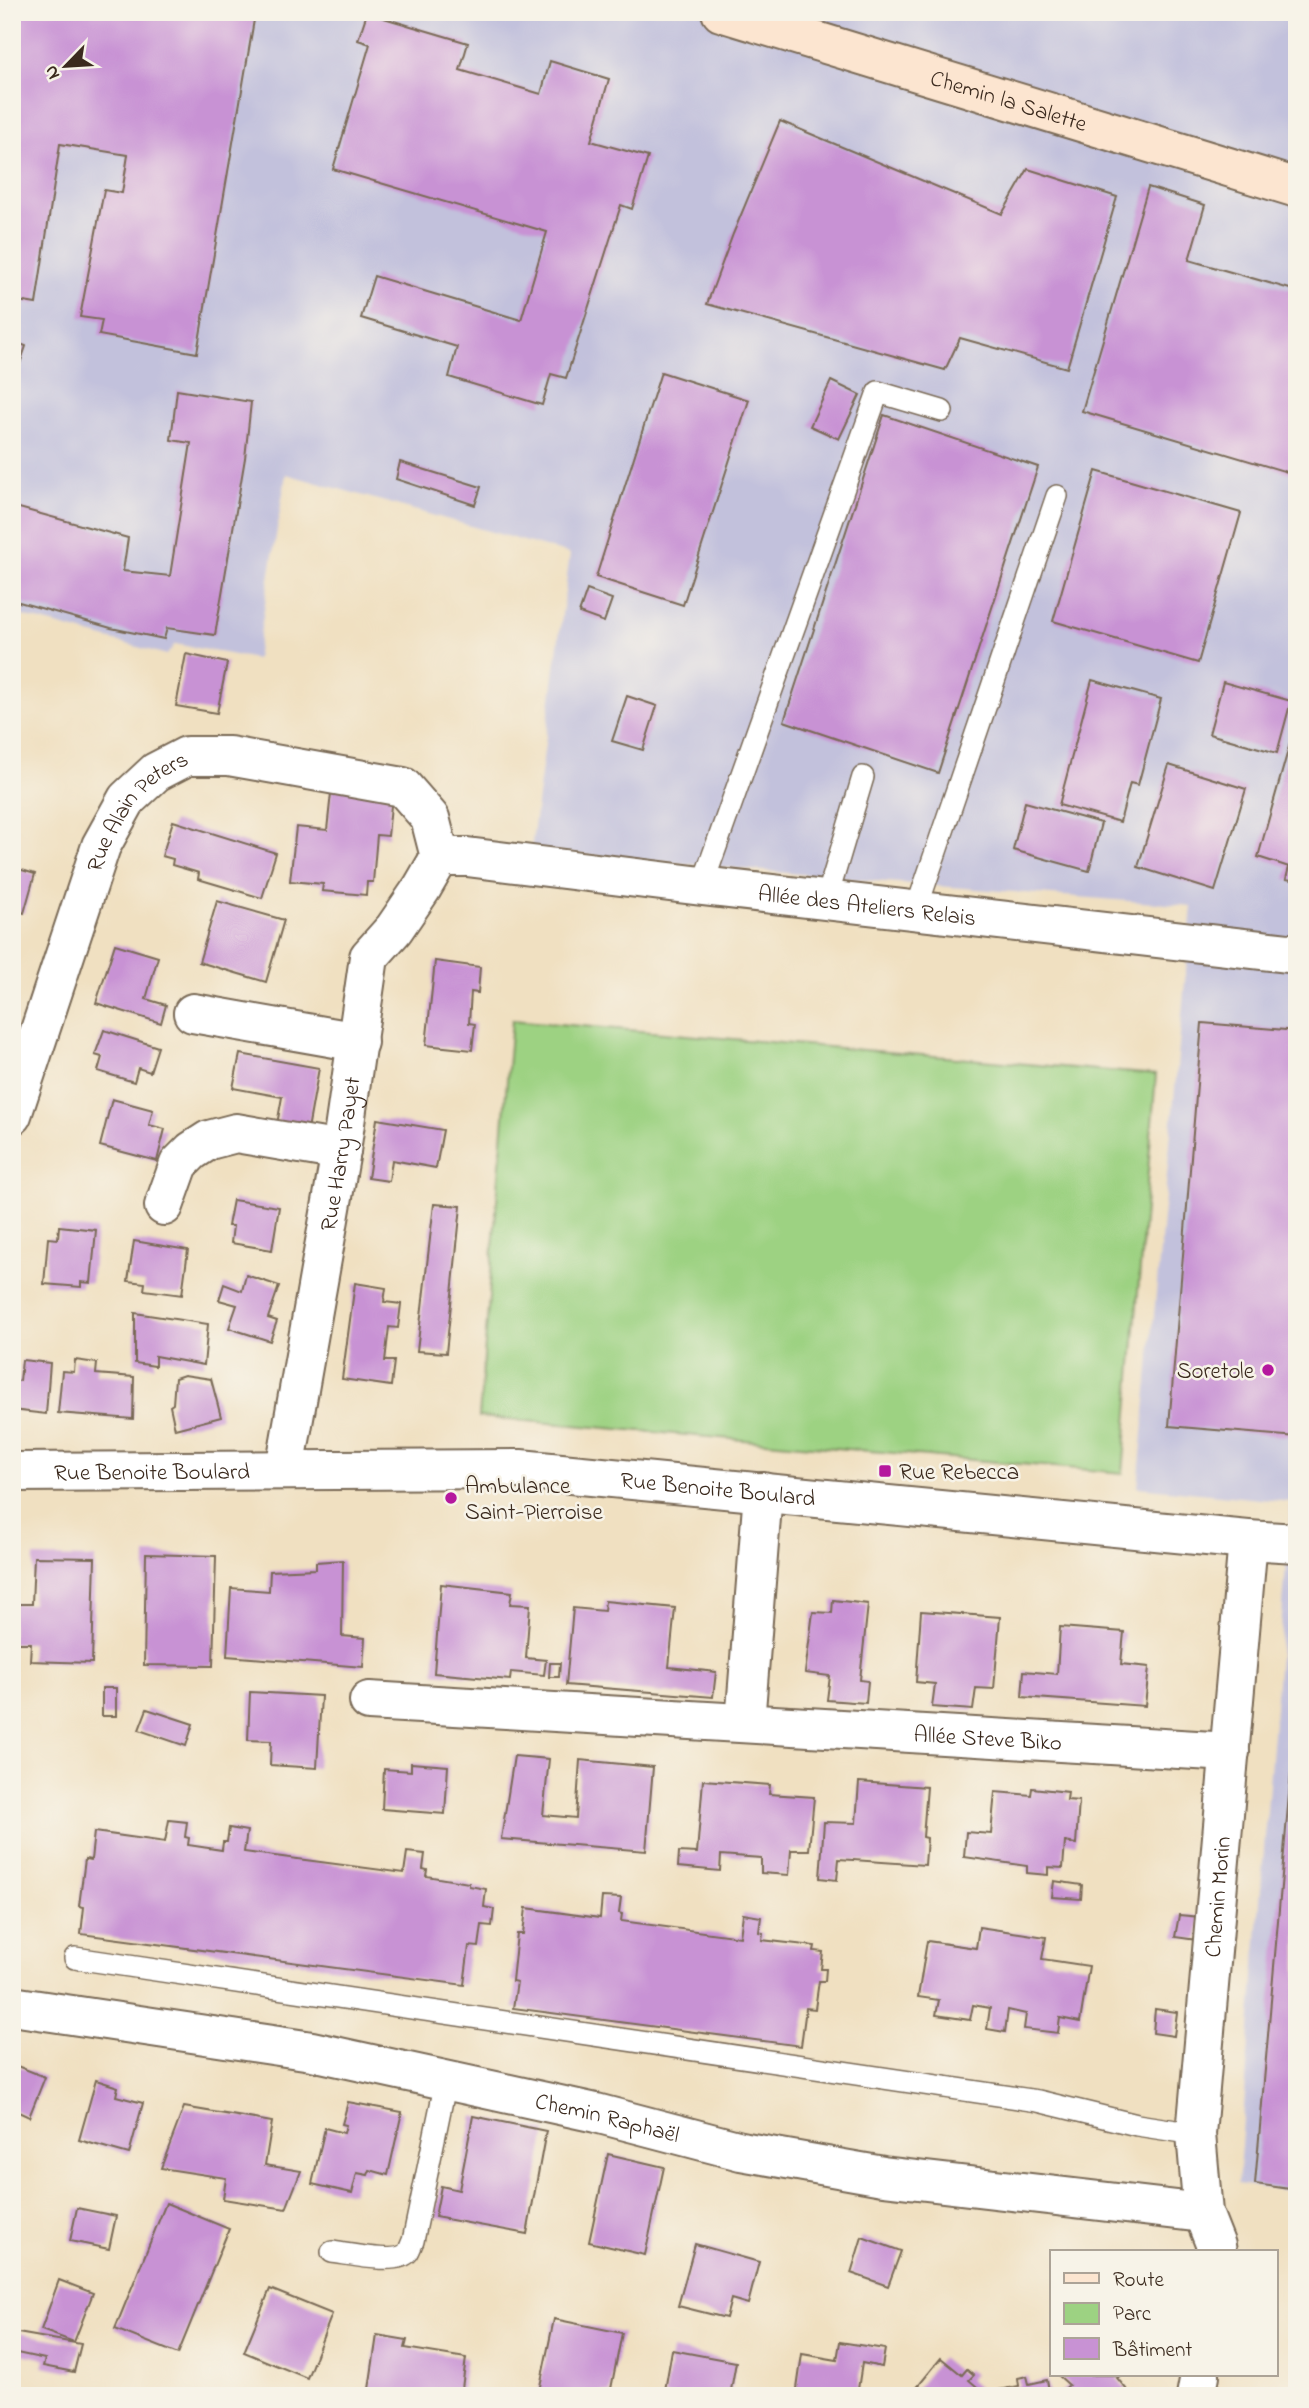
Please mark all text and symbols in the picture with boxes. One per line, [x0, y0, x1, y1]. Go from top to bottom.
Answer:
north arrow [32, 32, 102, 102]
text: N [38, 60, 68, 84]
street label: Chemin la Salette [926, 63, 1091, 142]
street label: Rue Alain Peters [80, 744, 195, 876]
street label: Allée des Ateliers Relais [756, 879, 978, 936]
street label: Rue Harry Payet [313, 1075, 371, 1234]
place label: Soretole [1177, 1356, 1255, 1389]
marker: Soretole [1260, 1362, 1276, 1378]
street label: Rue Benoite Boulard [54, 1457, 250, 1491]
place label: Rue Rebecca [899, 1457, 1019, 1490]
marker: Rue Rebecca [877, 1463, 893, 1479]
street label: Rue Benoite Boulard [619, 1465, 817, 1517]
place label: Ambulance Saint-Pierroise [465, 1471, 603, 1530]
marker: Ambulance Saint-Pierroise [443, 1490, 459, 1506]
street label: Allée Steve Biko [913, 1719, 1063, 1761]
street label: Chemin Morin [1198, 1835, 1241, 1959]
street label: Chemin Raphaël [532, 2086, 682, 2153]
legend [1050, 2250, 1278, 2376]
text: Route [1113, 2266, 1165, 2296]
text: Parc [1113, 2300, 1152, 2330]
text: Bâtiment [1112, 2336, 1192, 2366]

